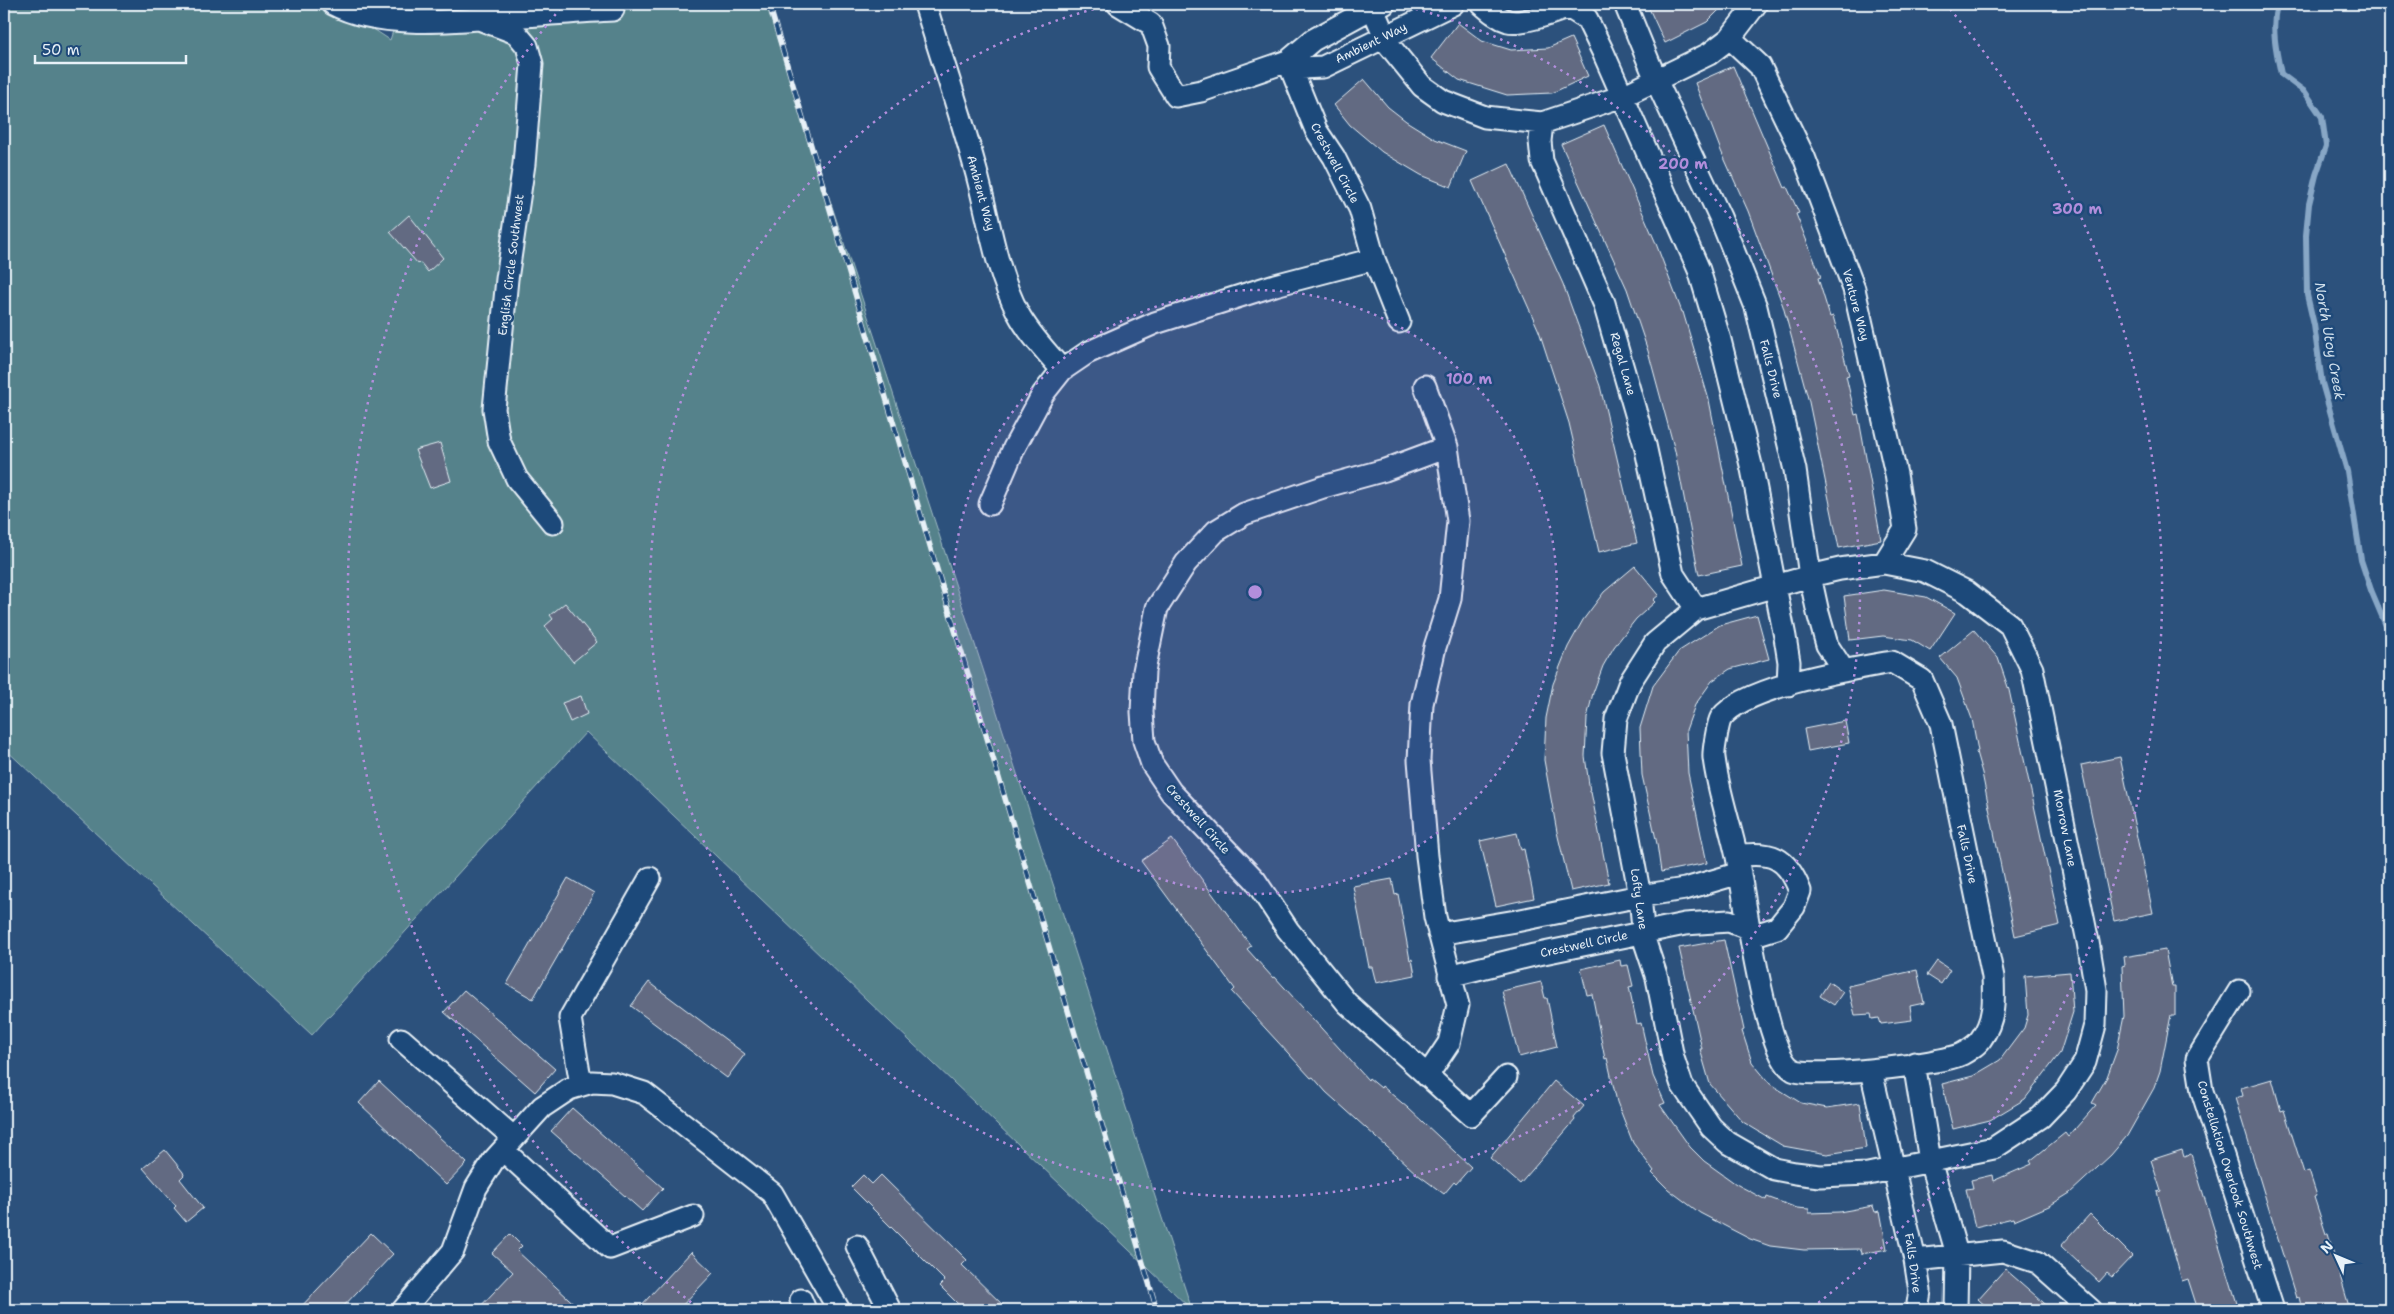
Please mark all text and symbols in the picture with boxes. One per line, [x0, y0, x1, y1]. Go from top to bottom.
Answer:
street label: Ambient Way [1333, 19, 1409, 67]
scale bar [35, 32, 186, 64]
text: 50 m [42, 40, 80, 60]
street label: Crestwell Circle [1307, 120, 1363, 206]
street label: Ambient Way [963, 153, 999, 233]
text: 200 m [1658, 154, 1708, 174]
street label: English Circle Southwest [494, 193, 528, 337]
text: 300 m [2052, 199, 2102, 219]
street label: Venture Way [1839, 267, 1873, 343]
water label: North Utoy Creek [2311, 281, 2349, 401]
street label: Regal Lane [1606, 331, 1640, 398]
street label: Falls Drive [1756, 338, 1786, 400]
text: 100 m [1446, 369, 1492, 389]
centre of rings [1246, 583, 1264, 601]
street label: Crestwell Circle [1162, 780, 1234, 858]
street label: Morrow Lane [2050, 788, 2080, 868]
street label: Falls Drive [1953, 823, 1981, 885]
street label: Lofty Lane [1627, 867, 1651, 931]
street label: Crestwell Circle [1539, 927, 1630, 961]
street label: Constellation Overlook Southwest [2194, 1079, 2266, 1271]
street label: Falls Drive [1901, 1232, 1925, 1294]
north arrow [2312, 1232, 2362, 1282]
text: N [2316, 1237, 2337, 1257]

